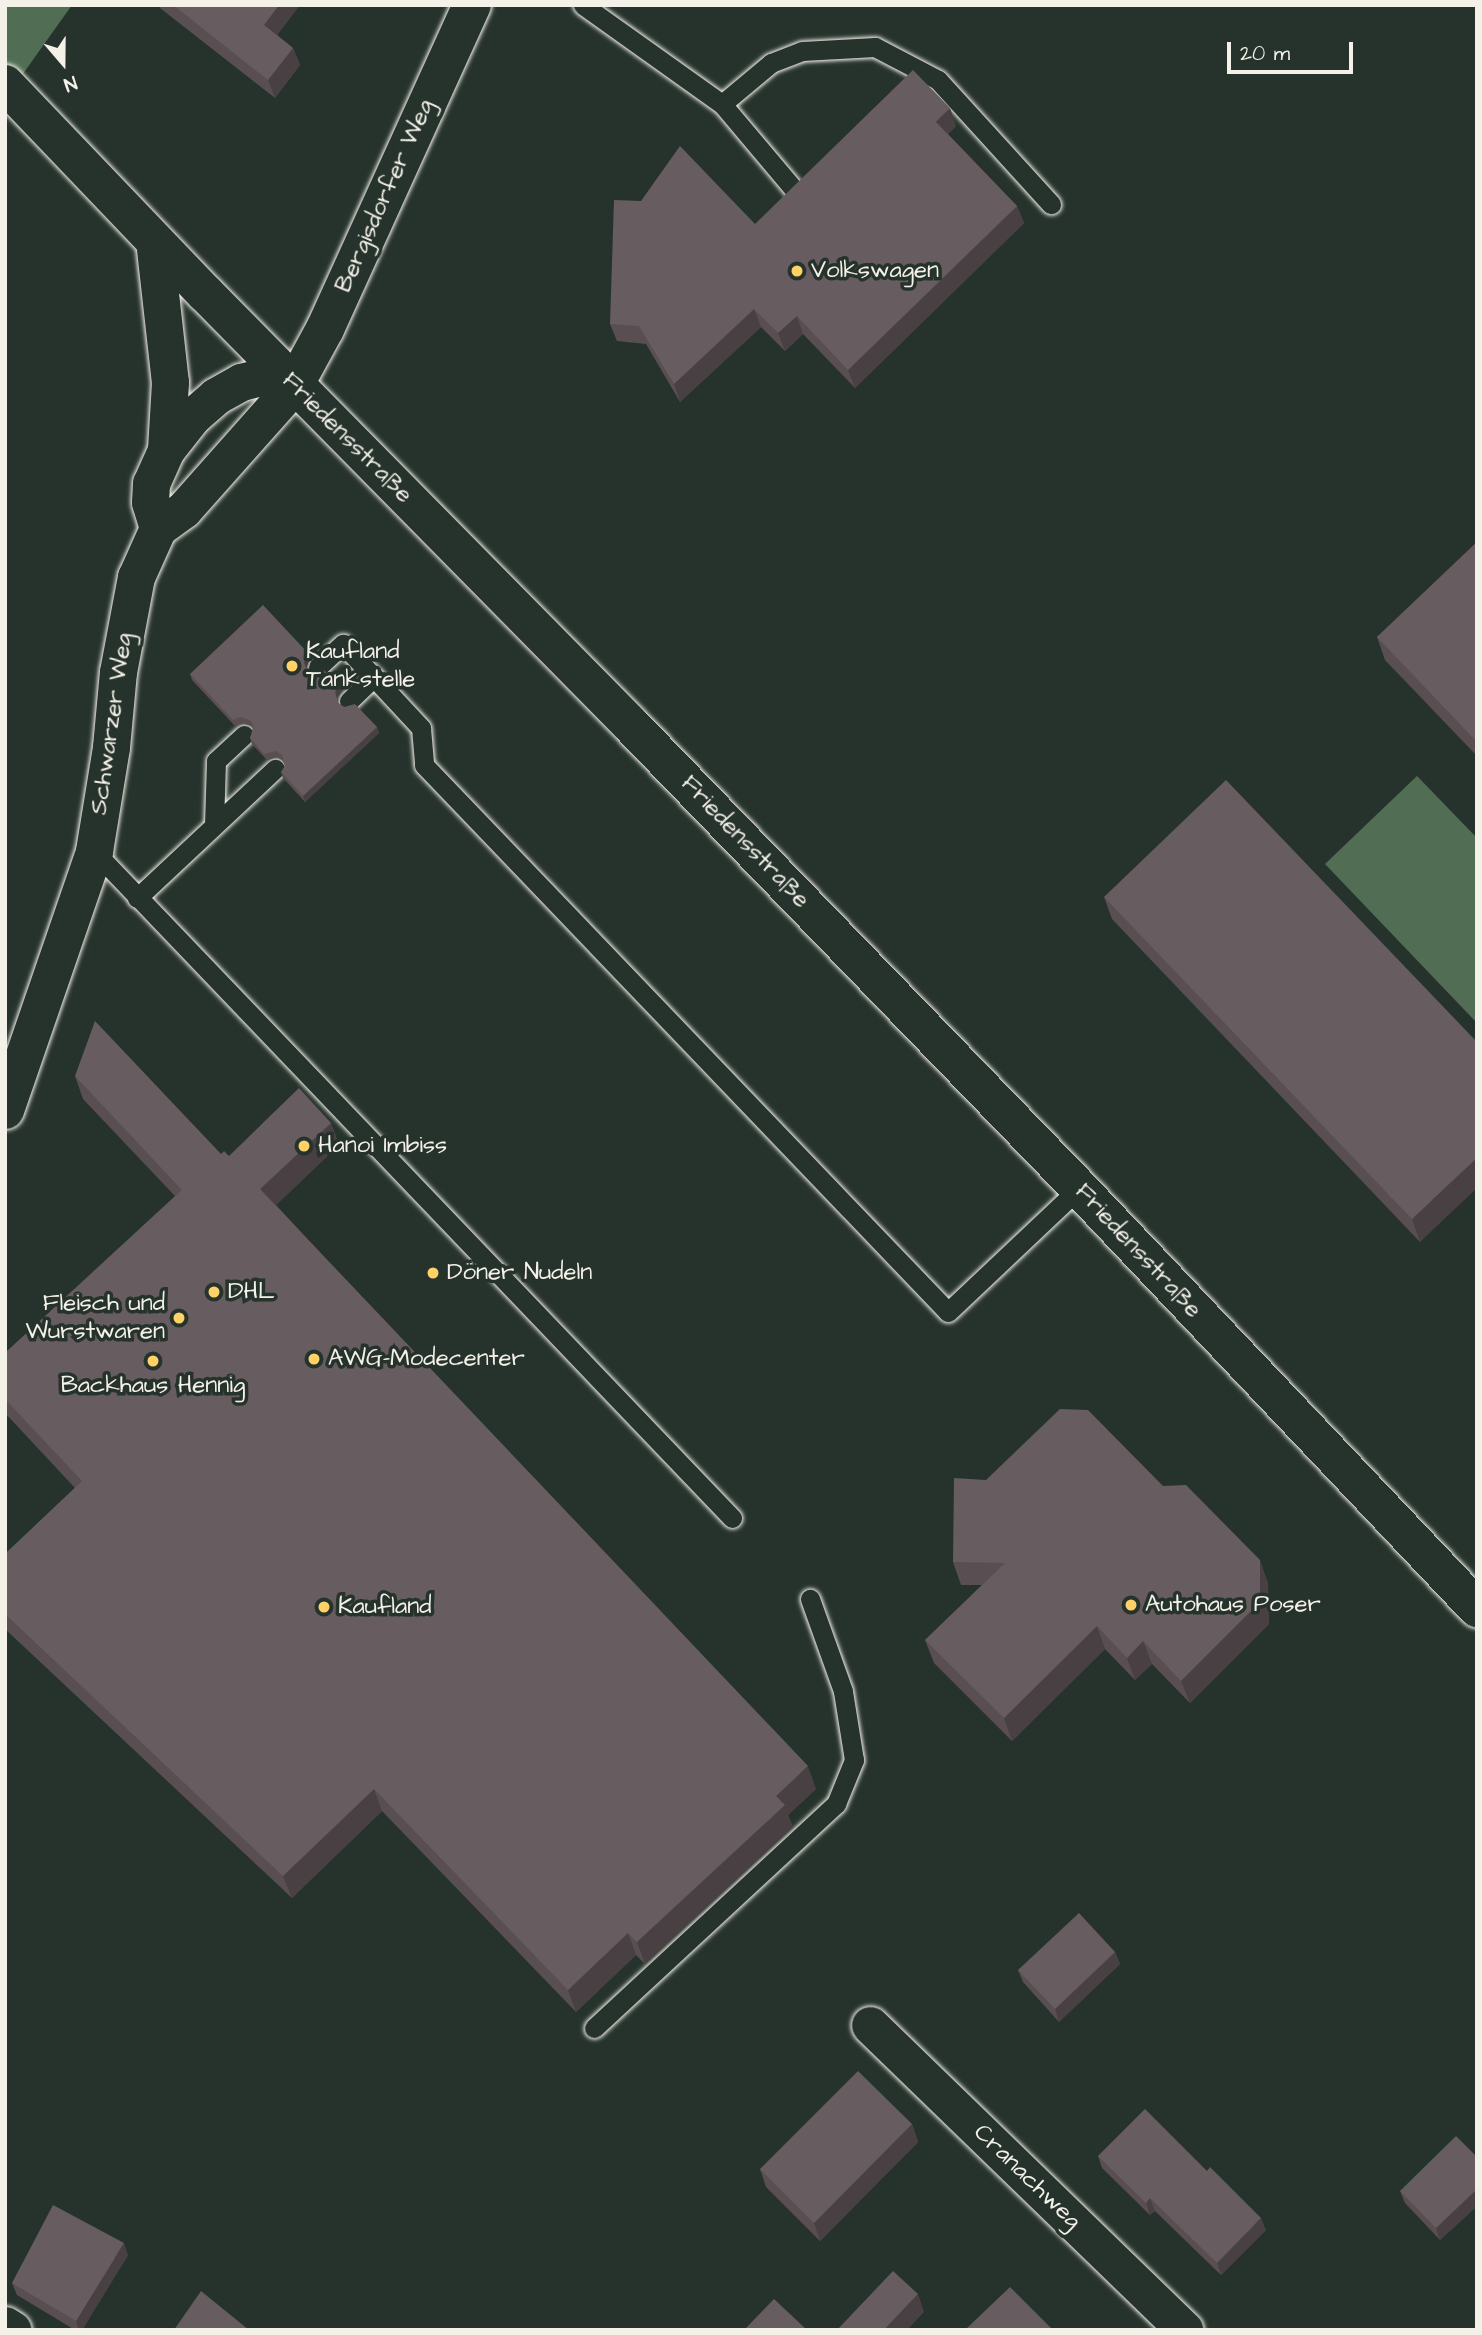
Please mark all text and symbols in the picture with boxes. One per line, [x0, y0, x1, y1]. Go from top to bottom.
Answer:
north arrow [28, 28, 98, 98]
scale bar [1230, 28, 1356, 72]
text: 20 m [1240, 39, 1290, 68]
text: N [60, 68, 81, 98]
street label: Bergisdorfer Weg [329, 95, 441, 297]
place label: Volkswagen [811, 257, 939, 285]
marker: Volkswagen [789, 263, 805, 279]
street label: Friedensstraße [276, 367, 418, 509]
street label: Schwarzer Weg [85, 631, 139, 817]
place label: Kaufland Tankstelle [306, 638, 415, 694]
marker: Kaufland Tankstelle [284, 658, 300, 674]
street label: Friedensstraße [675, 770, 815, 914]
place label: Hanoi Imbiss [318, 1132, 447, 1160]
marker: Hanoi Imbiss [296, 1138, 312, 1154]
street label: Friedensstraße [1068, 1178, 1208, 1324]
place label: Döner Nudeln [447, 1259, 592, 1287]
marker: Döner Nudeln [425, 1265, 441, 1281]
place label: DHL [228, 1278, 275, 1306]
marker: DHL [206, 1284, 222, 1300]
place label: Fleisch und Wurstwaren [25, 1290, 165, 1346]
marker: Fleisch und Wurstwaren [171, 1310, 187, 1326]
place label: AWG-Modecenter [328, 1345, 525, 1373]
marker: AWG-Modecenter [306, 1351, 322, 1367]
marker: Backhaus Hennig [145, 1353, 161, 1369]
place label: Backhaus Hennig [61, 1372, 245, 1400]
place label: Autohaus Poser [1145, 1591, 1321, 1619]
place label: Kaufland [338, 1593, 431, 1621]
marker: Autohaus Poser [1123, 1597, 1139, 1613]
marker: Kaufland [316, 1599, 332, 1615]
street label: Cranachweg [967, 2119, 1087, 2235]

